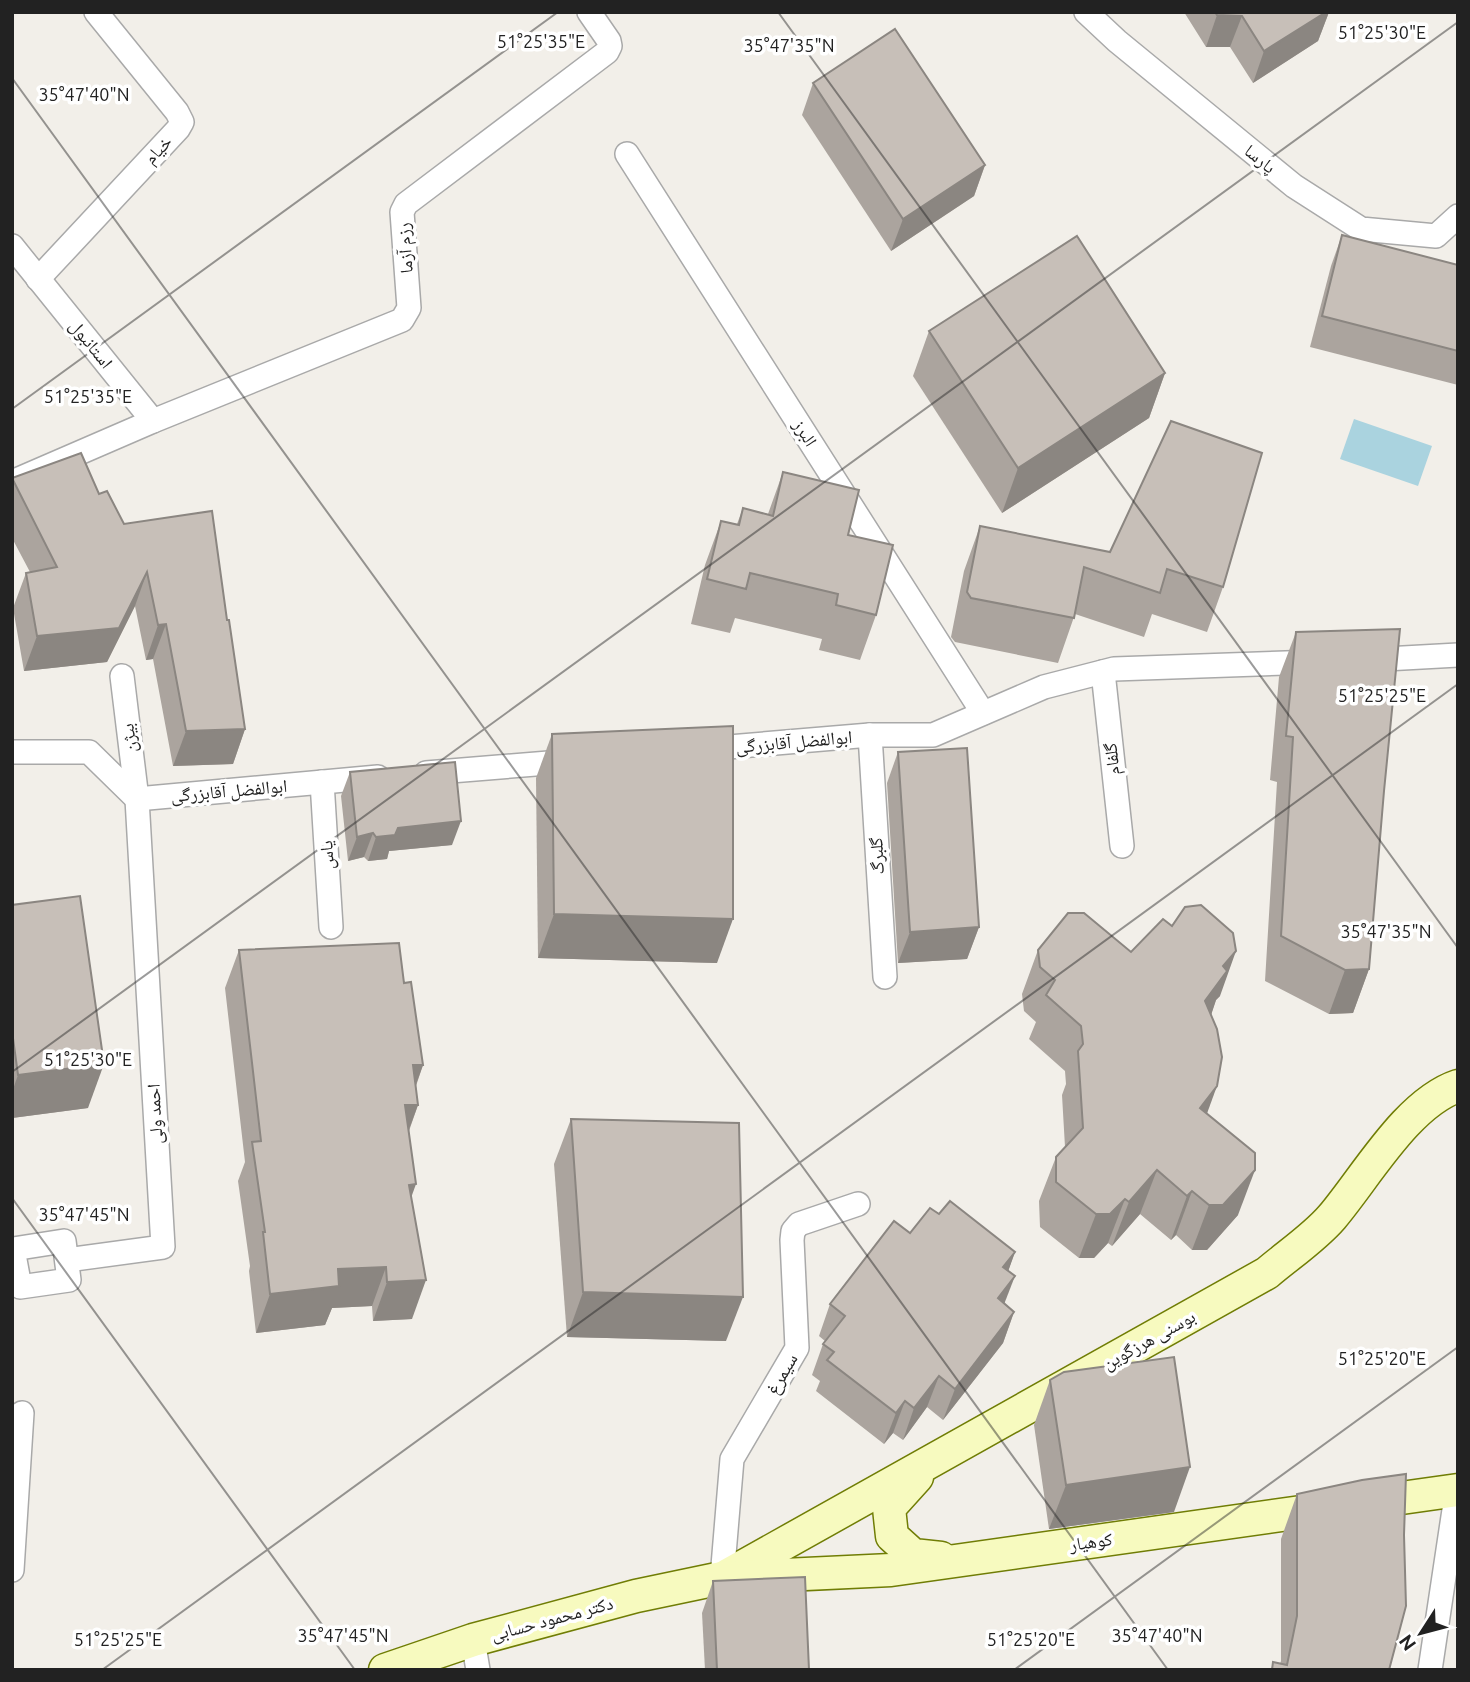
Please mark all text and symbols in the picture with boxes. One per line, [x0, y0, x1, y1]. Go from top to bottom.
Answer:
text: 51°25'30"E [1338, 22, 1426, 42]
text: 51°25'35"E [497, 31, 585, 51]
text: 35°47'35"N [743, 35, 835, 55]
text: 35°47'40"N [38, 84, 130, 104]
street label: خیام [139, 131, 177, 170]
street label: پارسا [1240, 140, 1280, 178]
street label: رزم آزما [392, 222, 419, 274]
street label: استانبول [65, 315, 117, 373]
text: 51°25'35"E [44, 386, 132, 406]
street label: البرز [788, 415, 822, 450]
text: 51°25'25"E [1338, 685, 1426, 705]
street label: بیژن [116, 722, 142, 754]
street label: ابوالفضل آقابزرگی [735, 726, 853, 758]
street label: گلفام [1099, 741, 1126, 776]
street label: ابوالفضل آقابزرگی [170, 775, 288, 807]
street label: گلبرگ [865, 836, 889, 875]
street label: یاس [315, 840, 339, 870]
text: 35°47'35"N [1340, 921, 1432, 941]
text: 51°25'30"E [44, 1049, 132, 1069]
street label: احمد ولی [142, 1083, 168, 1145]
text: 35°47'45"N [38, 1204, 130, 1224]
street label: بوسنی هرزگوین [1099, 1305, 1199, 1375]
text: 51°25'20"E [1338, 1348, 1426, 1368]
street label: سیمرغ [761, 1349, 803, 1399]
street label: کوهیار [1067, 1528, 1114, 1555]
street label: دکتر محمود حسابی [488, 1592, 616, 1646]
north arrow [1386, 1598, 1456, 1668]
text: 35°47'45"N [297, 1625, 389, 1645]
text: 35°47'40"N [1111, 1625, 1203, 1645]
text: 51°25'25"E [74, 1629, 162, 1649]
text: 51°25'20"E [987, 1629, 1075, 1649]
text: N [1394, 1631, 1420, 1655]

